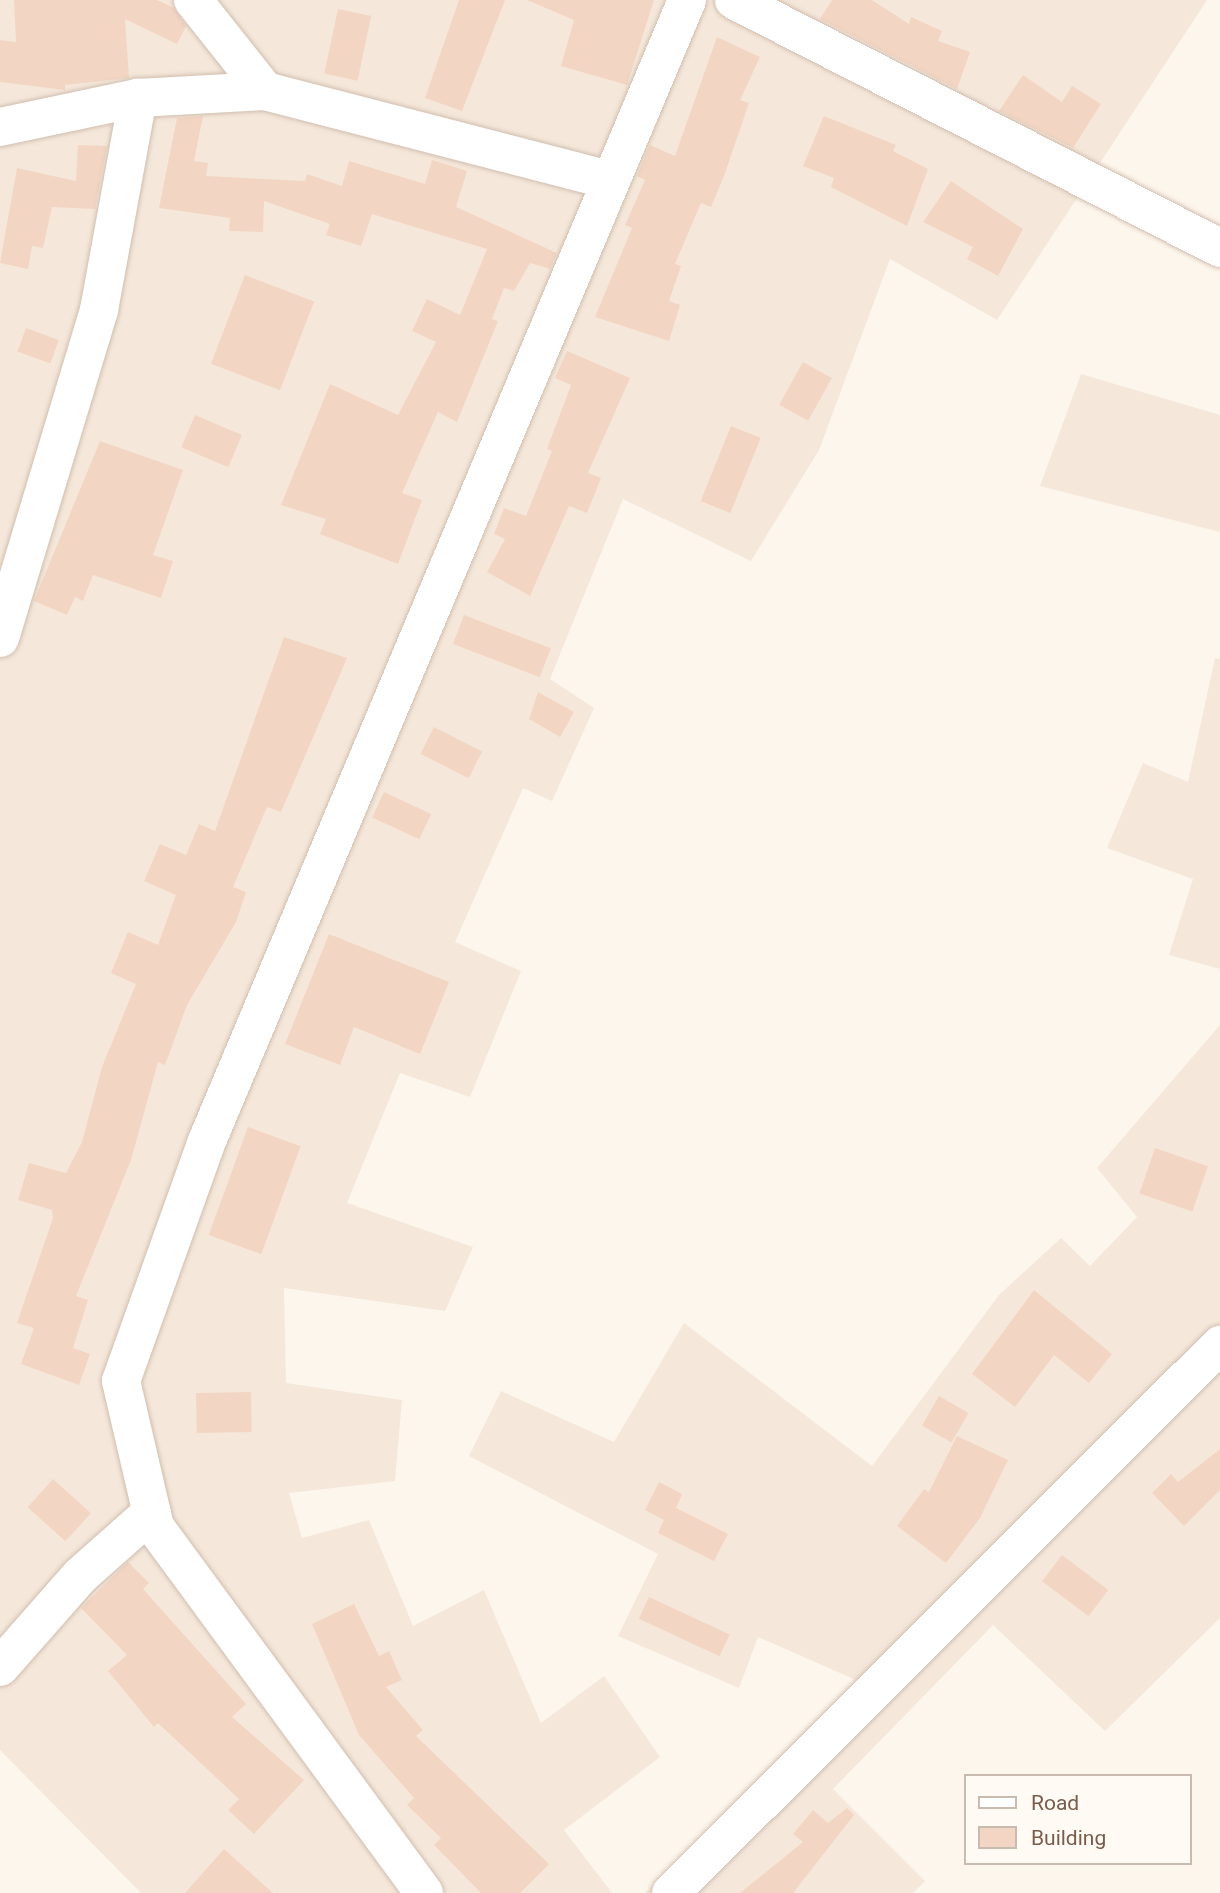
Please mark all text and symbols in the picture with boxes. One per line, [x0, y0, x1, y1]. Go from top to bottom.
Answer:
legend [964, 1774, 1192, 1865]
text: Road [1031, 1791, 1079, 1815]
text: Building [1031, 1826, 1106, 1850]

